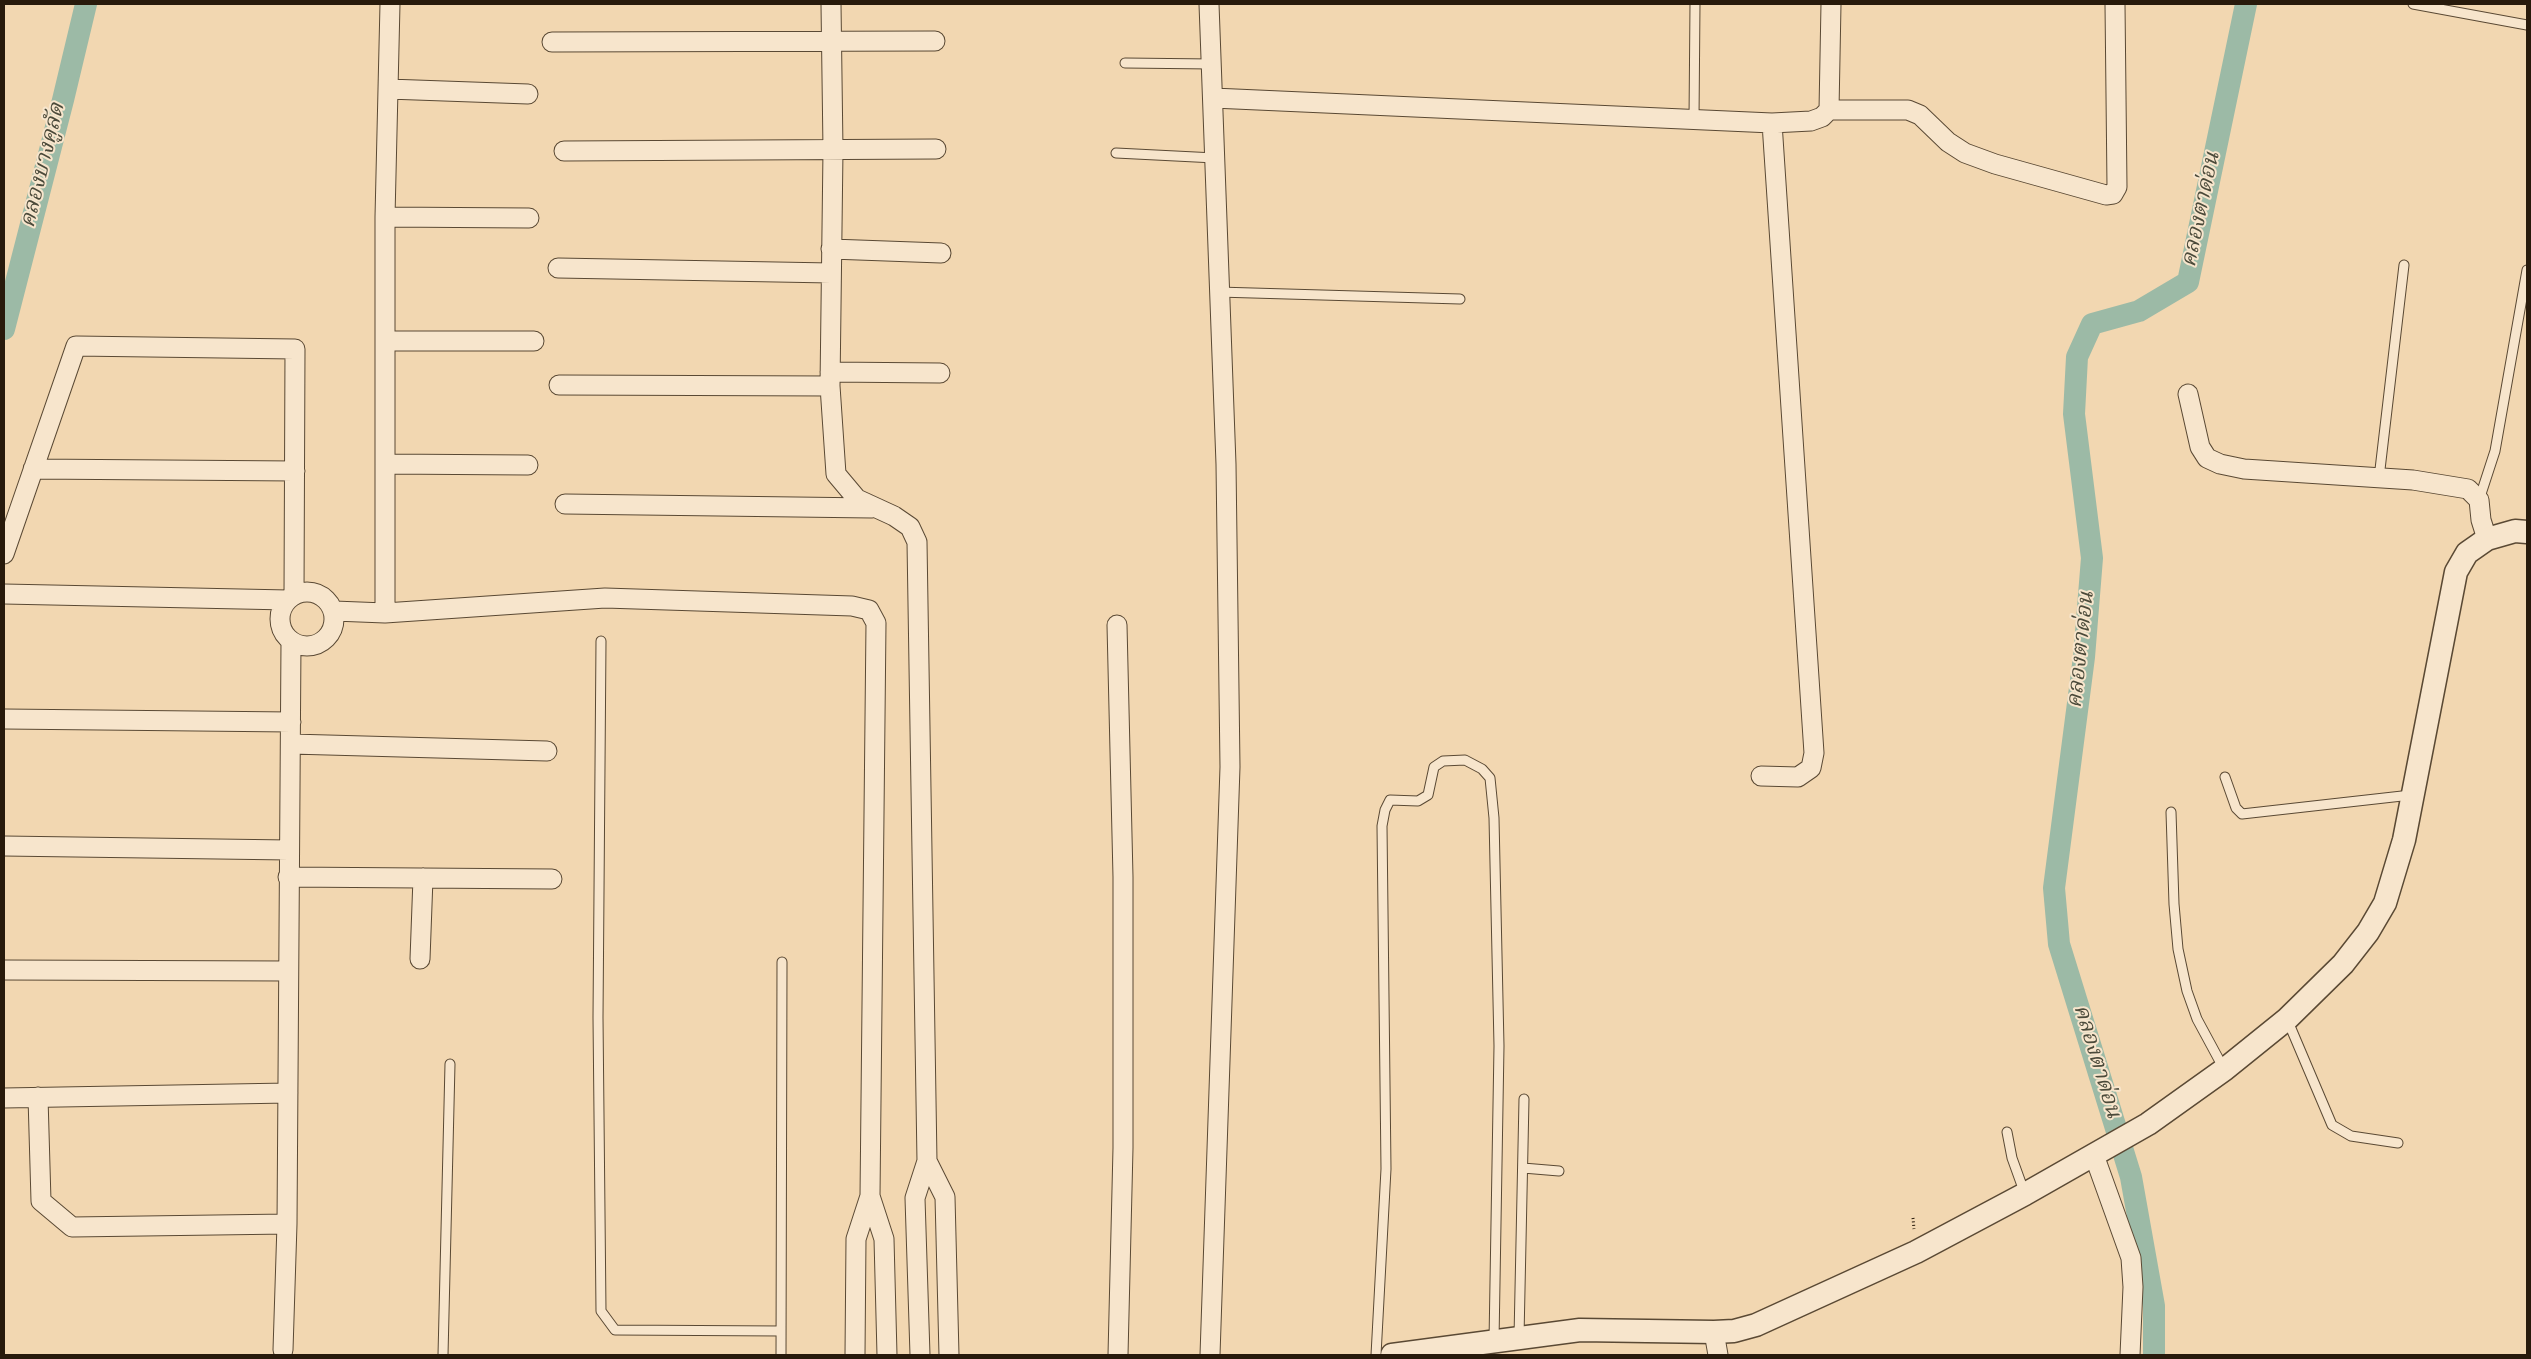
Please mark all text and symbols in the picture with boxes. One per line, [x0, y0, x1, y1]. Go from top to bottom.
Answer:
water label: คลองบางคูลัด [17, 101, 73, 231]
water label: คลองตาด่อน [2178, 150, 2228, 270]
water label: คลองตาด่อน [2064, 590, 2102, 710]
water label: คลองตาด่อน [2065, 1002, 2125, 1122]

